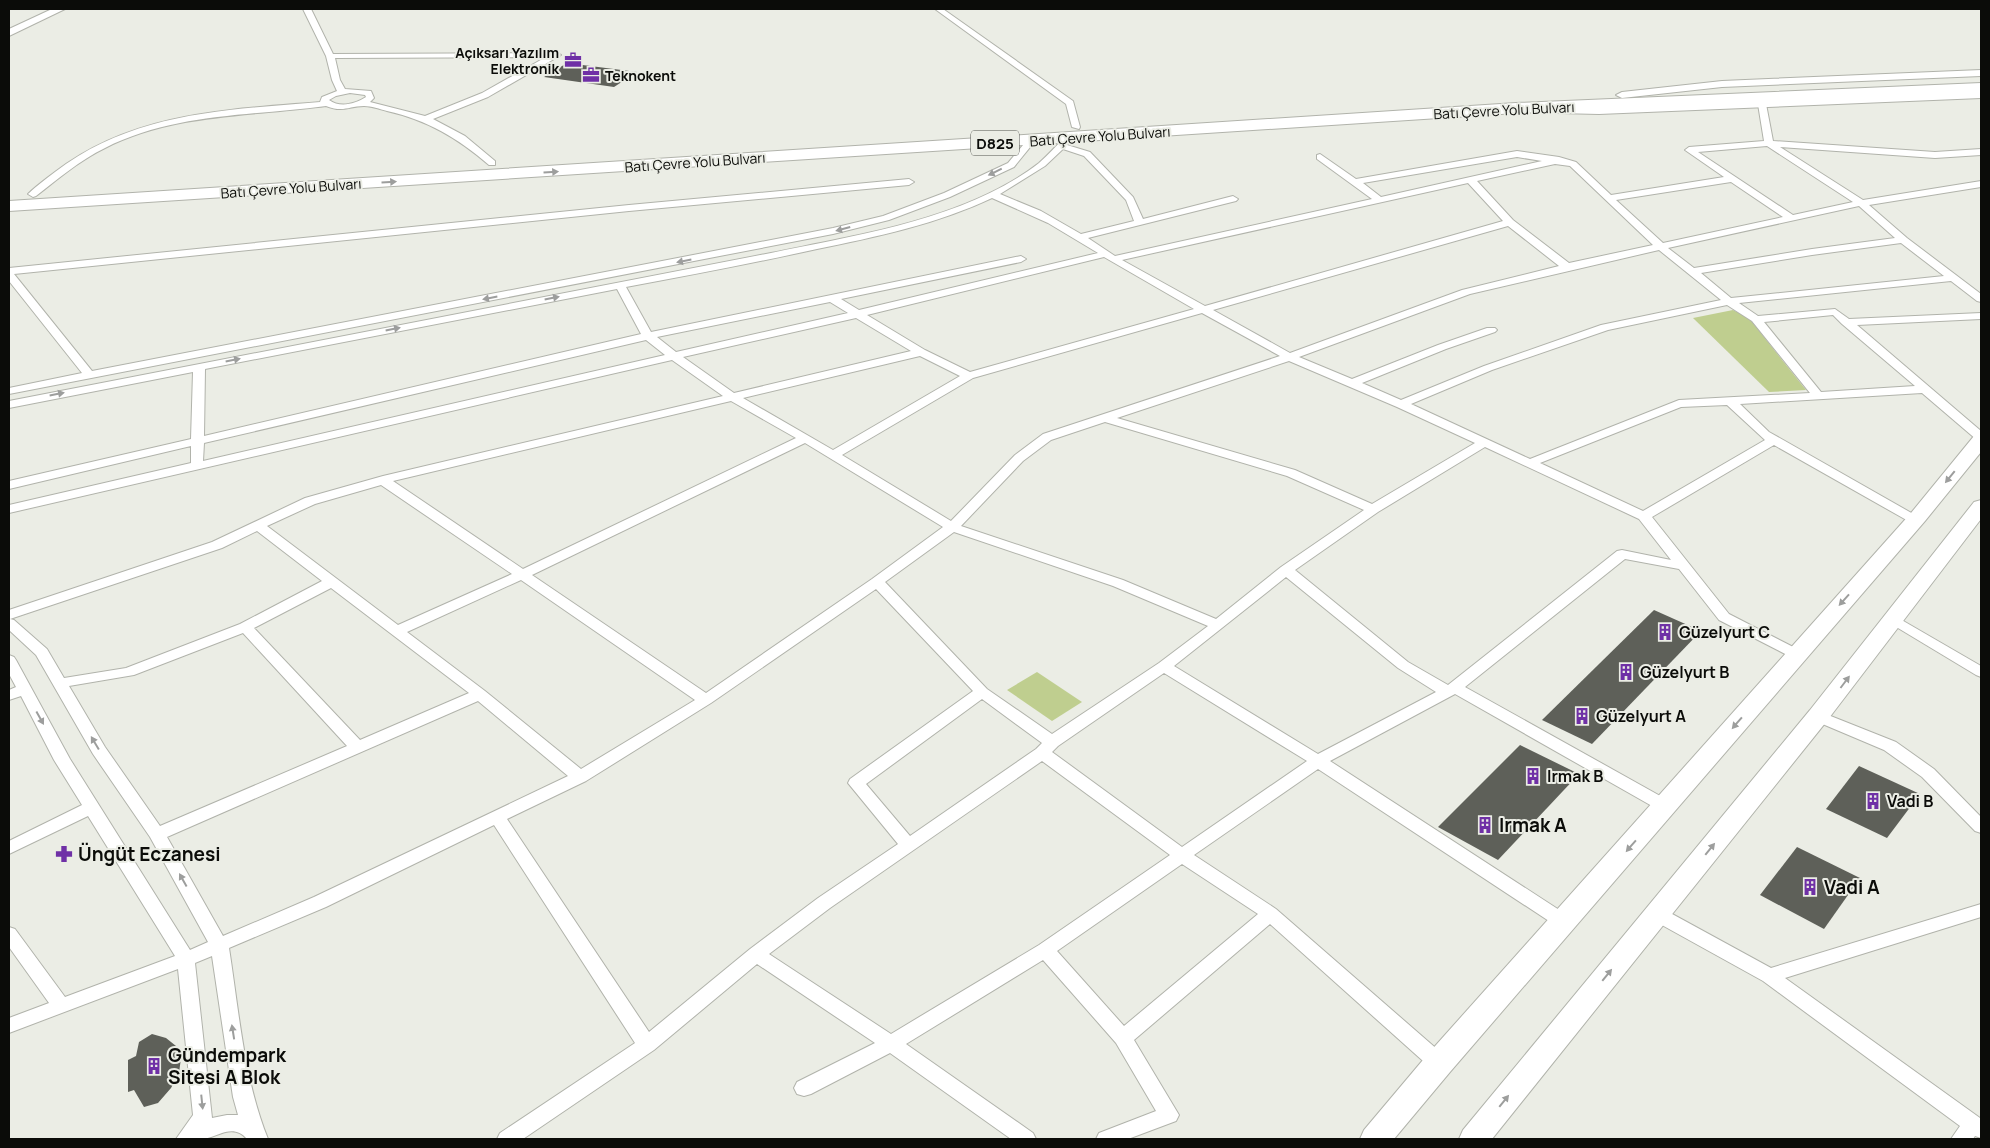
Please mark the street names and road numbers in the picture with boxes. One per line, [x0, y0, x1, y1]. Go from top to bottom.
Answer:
street label: Batı Çevre Yolu Bulvarı [1433, 97, 1575, 123]
street label: Batı Çevre Yolu Bulvarı [1029, 122, 1171, 150]
road number: D825 [971, 130, 1019, 156]
street label: Batı Çevre Yolu Bulvarı [624, 148, 766, 176]
street label: Batı Çevre Yolu Bulvarı [220, 174, 362, 202]

